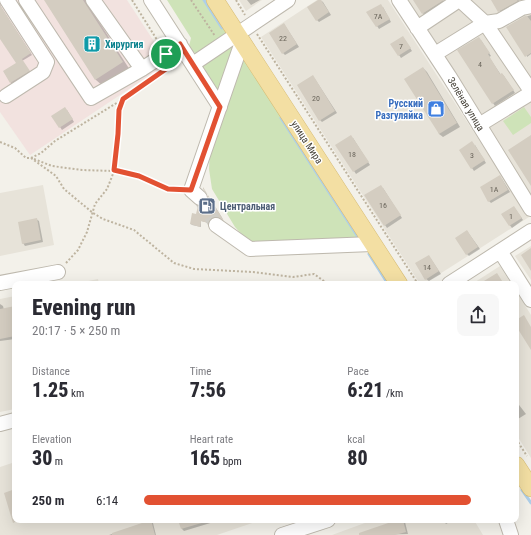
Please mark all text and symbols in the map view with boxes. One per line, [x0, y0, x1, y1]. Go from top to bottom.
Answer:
house number: 7А [374, 12, 383, 21]
building icon: Хирургия [82, 34, 102, 54]
house number: 22 [279, 34, 287, 43]
pin [149, 37, 183, 71]
place label: Хирургия [105, 39, 144, 50]
house number: 7 [399, 42, 403, 51]
icon: arrive [155, 43, 177, 65]
house number: 4 [478, 60, 482, 69]
street label: Зелёная улица [446, 75, 486, 133]
house number: 20 [312, 94, 320, 103]
place label: Русский Разгуляйка [375, 98, 423, 121]
shop icon: Русский Разгуляйка [426, 99, 446, 119]
street label: улица Мира [289, 119, 325, 166]
house number: 18 [348, 150, 356, 159]
house number: 3 [470, 151, 474, 160]
house number: 1А [490, 185, 499, 194]
fuel station icon: Центральная [197, 196, 217, 216]
place label: Центральная [220, 201, 275, 212]
house number: 16 [379, 201, 387, 210]
house number: 1 [509, 212, 513, 221]
house number: 14 [423, 263, 431, 272]
button: share [457, 294, 499, 336]
text: Evening run [32, 295, 136, 320]
text: 20:17 · 5 × 250 m [32, 323, 120, 338]
text: Distance [32, 365, 70, 378]
text: Time [190, 365, 211, 378]
text: Pace [347, 365, 369, 378]
text: 1.25 [32, 378, 68, 402]
text: 7:56 [190, 378, 226, 402]
text: 6:21 [347, 378, 383, 402]
text: km [68, 387, 84, 400]
text: /km [383, 387, 403, 400]
text: Elevation [32, 433, 72, 446]
text: Heart rate [190, 433, 233, 446]
text: kcal [347, 433, 365, 446]
text: 30 [32, 446, 52, 470]
text: 165 [190, 446, 220, 470]
text: 80 [347, 446, 368, 470]
text: m [52, 455, 63, 468]
text: bpm [220, 455, 242, 468]
text: 250 m [32, 493, 64, 508]
text: 6:14 [96, 493, 118, 508]

